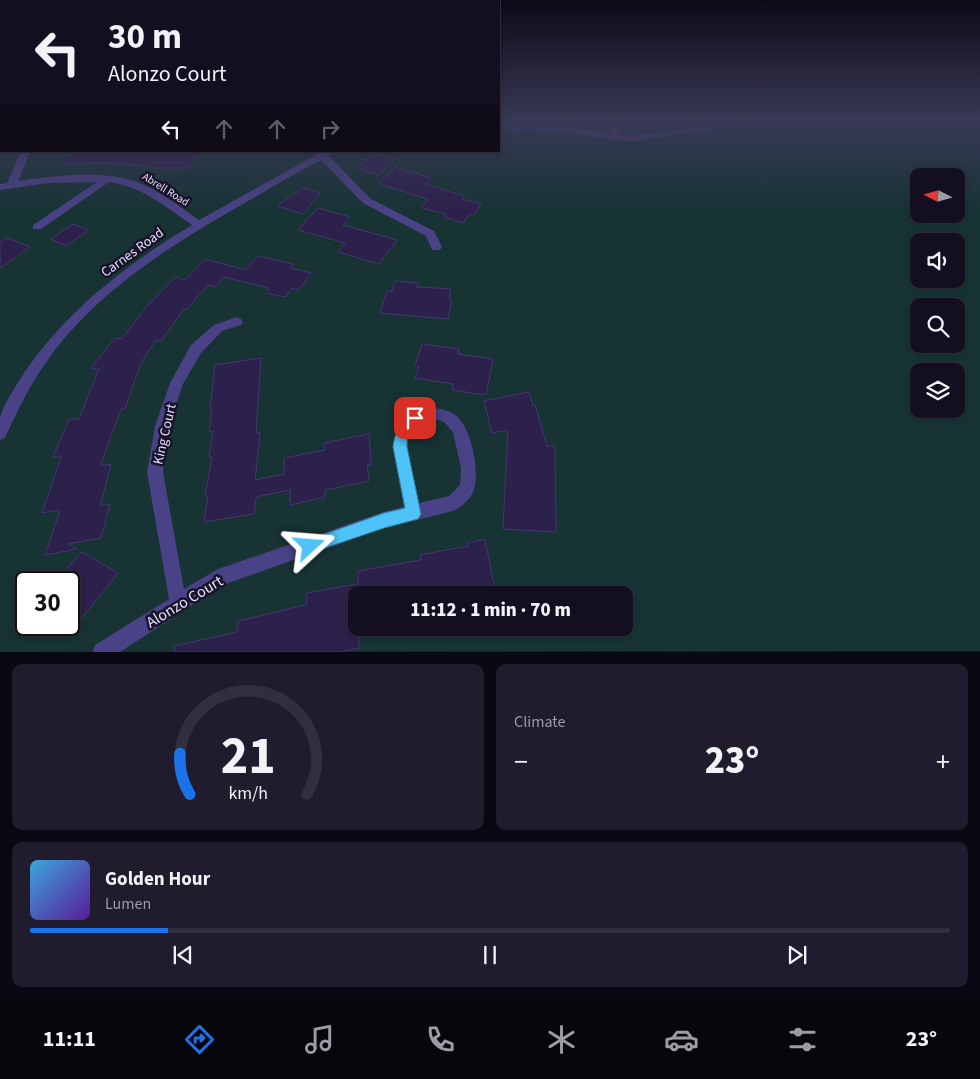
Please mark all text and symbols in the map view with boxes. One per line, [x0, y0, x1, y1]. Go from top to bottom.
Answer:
text: 30 m [108, 12, 182, 62]
icon: left [25, 20, 90, 85]
text: Alonzo Court [108, 58, 227, 90]
icon: left [157, 115, 185, 143]
icon: ahead [210, 115, 238, 143]
icon: ahead [263, 115, 291, 143]
icon: right [316, 115, 344, 143]
north arrow [910, 168, 965, 222]
map controls [910, 168, 965, 418]
street label: Abrell Road [139, 169, 192, 210]
street label: Carnes Road [97, 223, 168, 282]
button: sound [910, 233, 965, 288]
button: search [910, 298, 965, 353]
button: layers [910, 363, 965, 418]
pin [394, 397, 436, 439]
street label: King Court [148, 402, 182, 467]
icon: arrive [401, 404, 429, 432]
position arrow [283, 519, 335, 571]
street label: Alonzo Court [142, 570, 228, 633]
speed limit sign: 30 [15, 571, 80, 636]
text: 11:12 · 1 min · 70 m [410, 597, 571, 624]
text: Climate [514, 711, 565, 733]
text: 21 [221, 720, 275, 794]
text: 23° [705, 734, 759, 788]
text: − [514, 742, 528, 782]
text: + [936, 742, 950, 782]
text: km/h [228, 781, 268, 806]
text: Golden Hour [105, 866, 210, 893]
text: Lumen [105, 893, 151, 915]
icon: previous [169, 941, 197, 969]
icon: pause [476, 941, 504, 969]
icon: next [783, 941, 811, 969]
icon: directions [182, 1022, 217, 1057]
icon: music [302, 1022, 337, 1057]
icon: phone [423, 1022, 458, 1057]
icon: climate [544, 1022, 579, 1057]
icon: car [664, 1022, 699, 1057]
icon: filters [785, 1022, 820, 1057]
text: 11:11 [43, 1023, 96, 1055]
text: 23° [906, 1023, 937, 1055]

